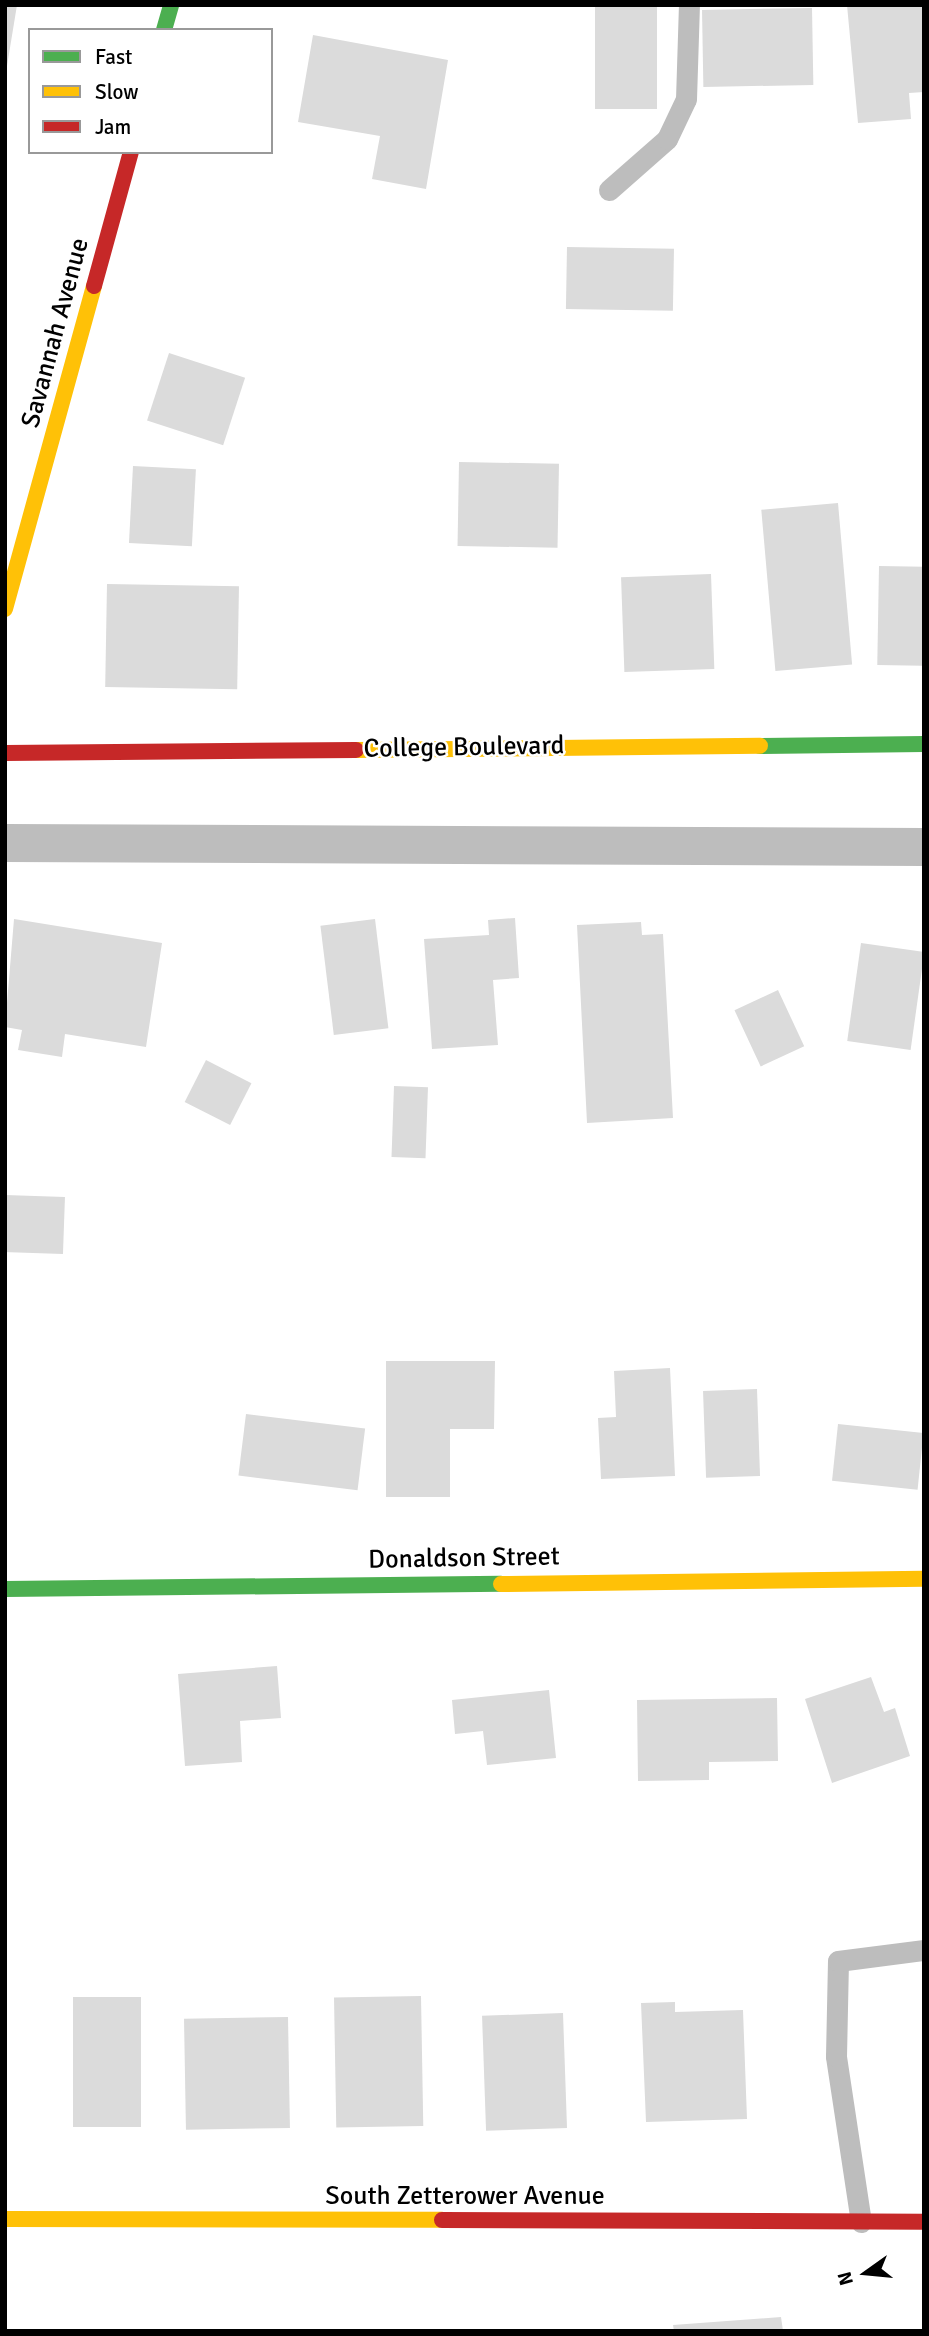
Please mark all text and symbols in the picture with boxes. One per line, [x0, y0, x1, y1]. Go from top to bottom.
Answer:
legend [28, 28, 273, 154]
text: Fast [95, 44, 132, 70]
text: Slow [95, 79, 139, 105]
text: Jam [95, 114, 131, 140]
street label: Savannah Avenue [16, 235, 96, 431]
street label: College Boulevard [363, 731, 565, 765]
street label: Donaldson Street [368, 1542, 560, 1576]
street label: South Zetterower Avenue [325, 2181, 605, 2213]
north arrow [831, 2238, 901, 2308]
text: N [832, 2269, 859, 2288]

